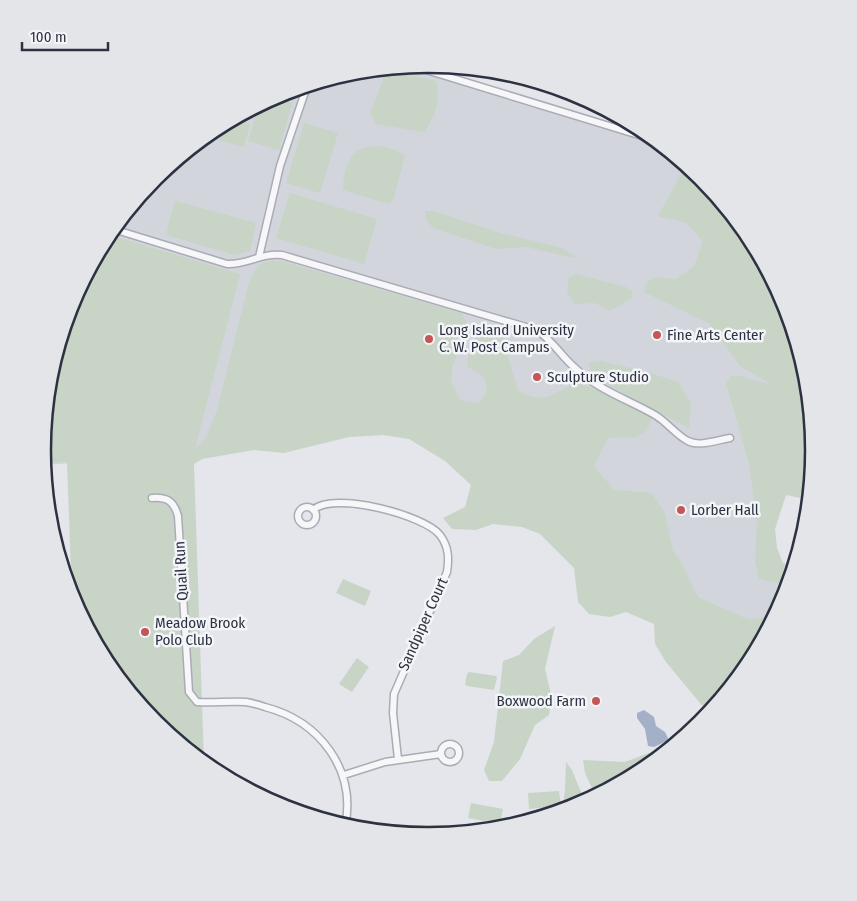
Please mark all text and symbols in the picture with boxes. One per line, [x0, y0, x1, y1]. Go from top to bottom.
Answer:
scale bar [22, 20, 109, 52]
text: 100 m [30, 28, 67, 46]
place label: Long Island University C. W. Post Campus [439, 321, 574, 356]
place label: Fine Arts Center [667, 326, 764, 344]
marker: Fine Arts Center [651, 329, 663, 341]
marker: Long Island University C. W. Post Campus [423, 333, 435, 345]
place label: Sculpture Studio [547, 368, 649, 386]
marker: Sculpture Studio [531, 371, 543, 383]
place label: Lorber Hall [691, 501, 759, 519]
marker: Lorber Hall [675, 504, 687, 516]
street label: Quail Run [170, 541, 192, 601]
street label: Sandpiper Court [394, 575, 452, 673]
place label: Meadow Brook Polo Club [155, 614, 245, 649]
marker: Meadow Brook Polo Club [139, 626, 151, 638]
place label: Boxwood Farm [497, 692, 586, 710]
marker: Boxwood Farm [590, 695, 602, 707]

